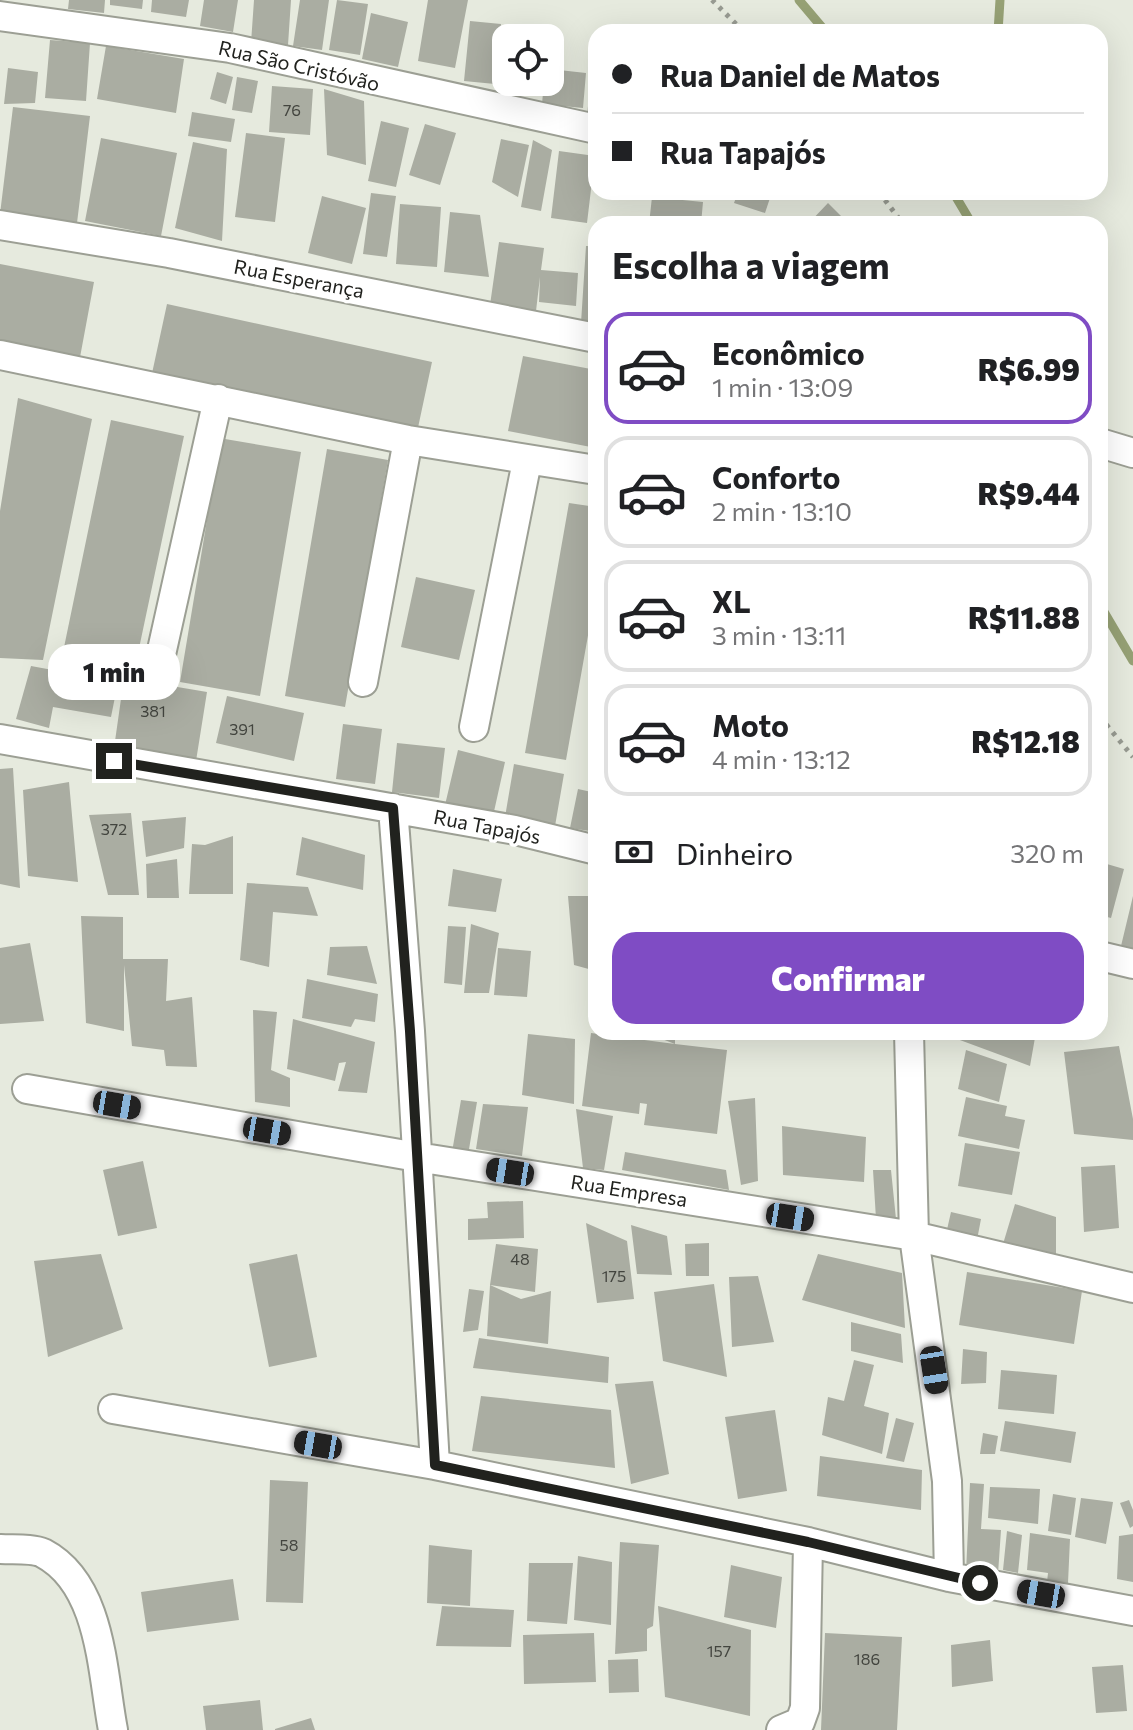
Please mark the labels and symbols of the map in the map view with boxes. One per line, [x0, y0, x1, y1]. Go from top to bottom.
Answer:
street label: Rua São Cristóvão [216, 35, 382, 95]
house number: 76 [283, 100, 301, 119]
street label: Rua Esperança [232, 254, 366, 302]
callout: 1 min [48, 645, 180, 701]
house number: 381 [140, 701, 166, 720]
house number: 391 [229, 719, 255, 738]
route end [96, 743, 132, 779]
street label: Rua Tapajós [432, 804, 543, 848]
house number: 372 [101, 819, 127, 838]
car [91, 1089, 143, 1121]
car [241, 1115, 293, 1147]
car [484, 1156, 536, 1188]
street label: Rua Empresa [569, 1169, 689, 1211]
car [764, 1201, 816, 1233]
house number: 48 [510, 1249, 530, 1268]
house number: 175 [602, 1266, 626, 1285]
car [918, 1344, 950, 1396]
car [292, 1429, 344, 1461]
house number: 58 [280, 1535, 298, 1554]
route start [962, 1565, 998, 1601]
car [1015, 1578, 1067, 1610]
house number: 157 [707, 1641, 731, 1660]
house number: 186 [854, 1649, 880, 1668]

